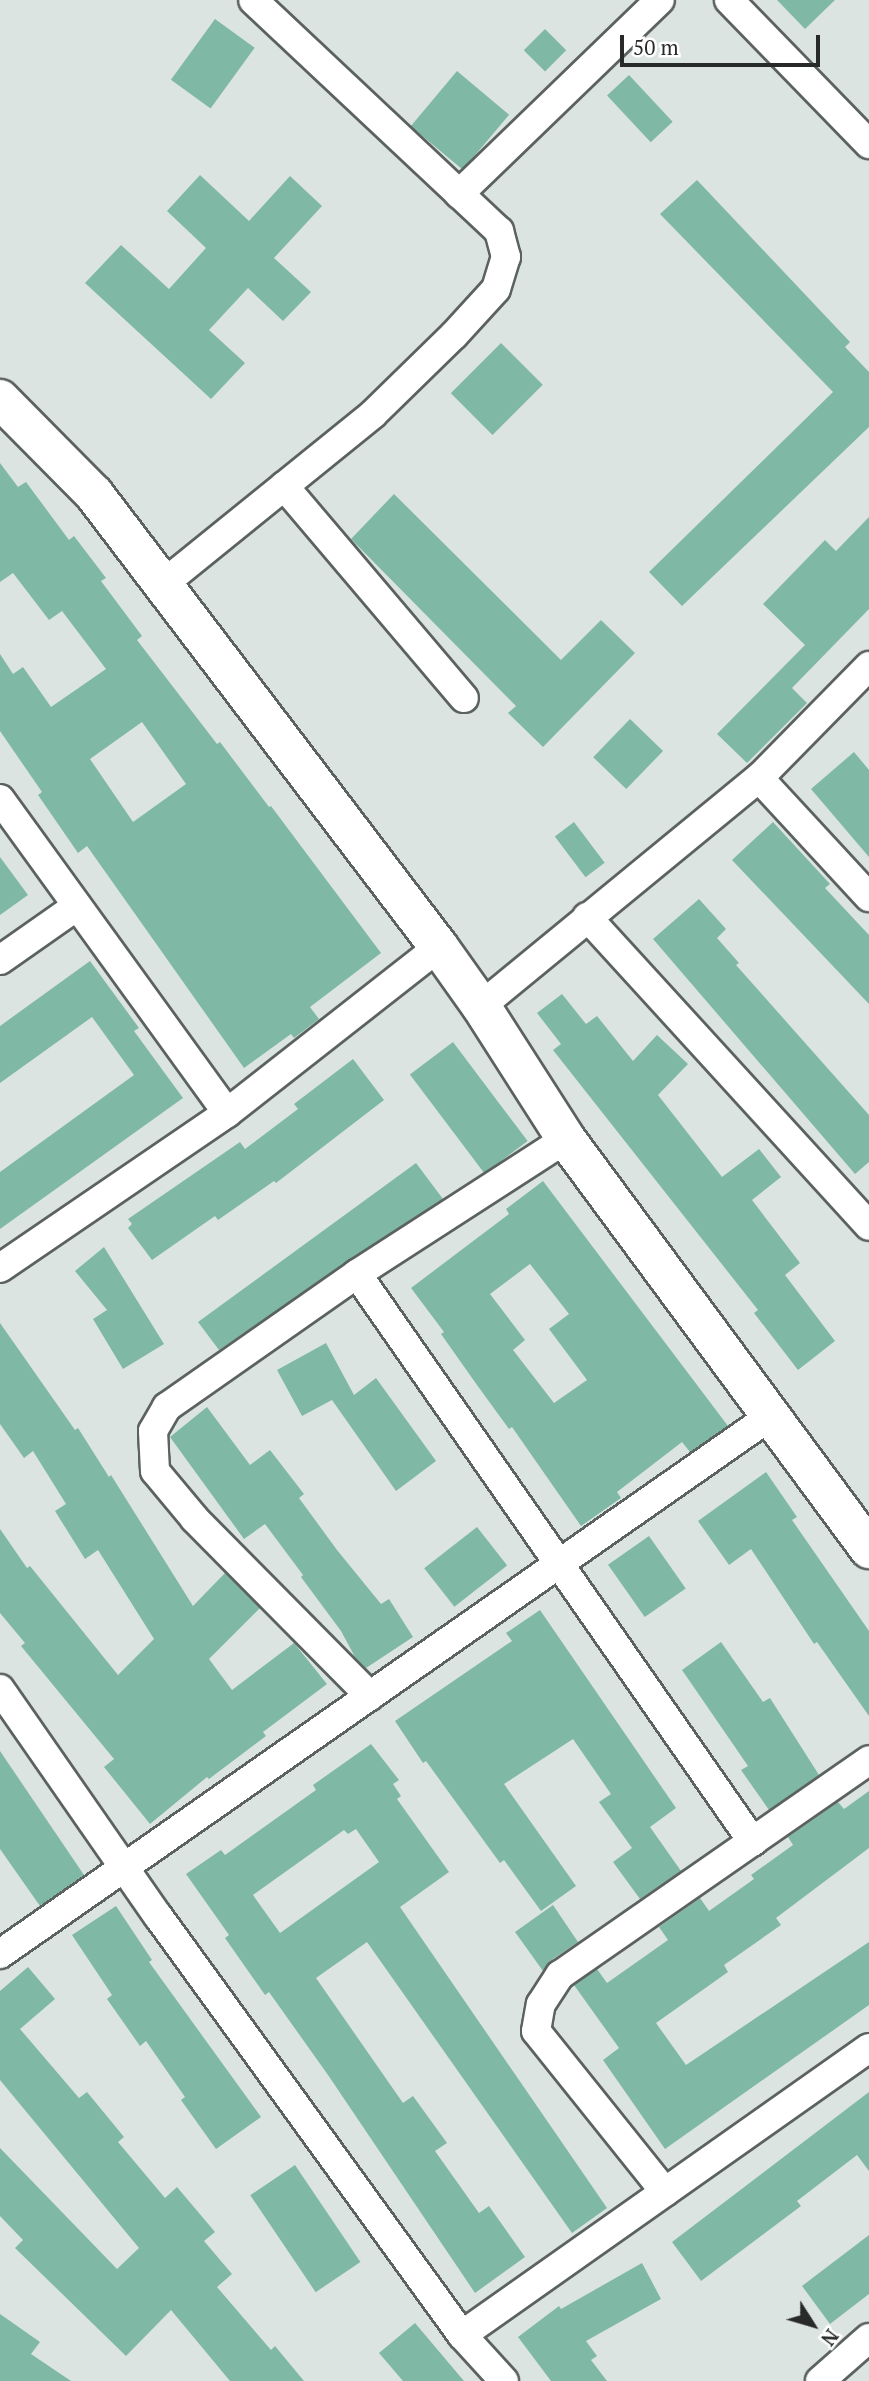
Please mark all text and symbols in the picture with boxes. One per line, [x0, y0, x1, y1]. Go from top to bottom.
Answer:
scale bar [624, 21, 824, 65]
text: 50 m [633, 33, 679, 61]
north arrow [778, 2290, 848, 2360]
text: N [816, 2325, 844, 2351]

